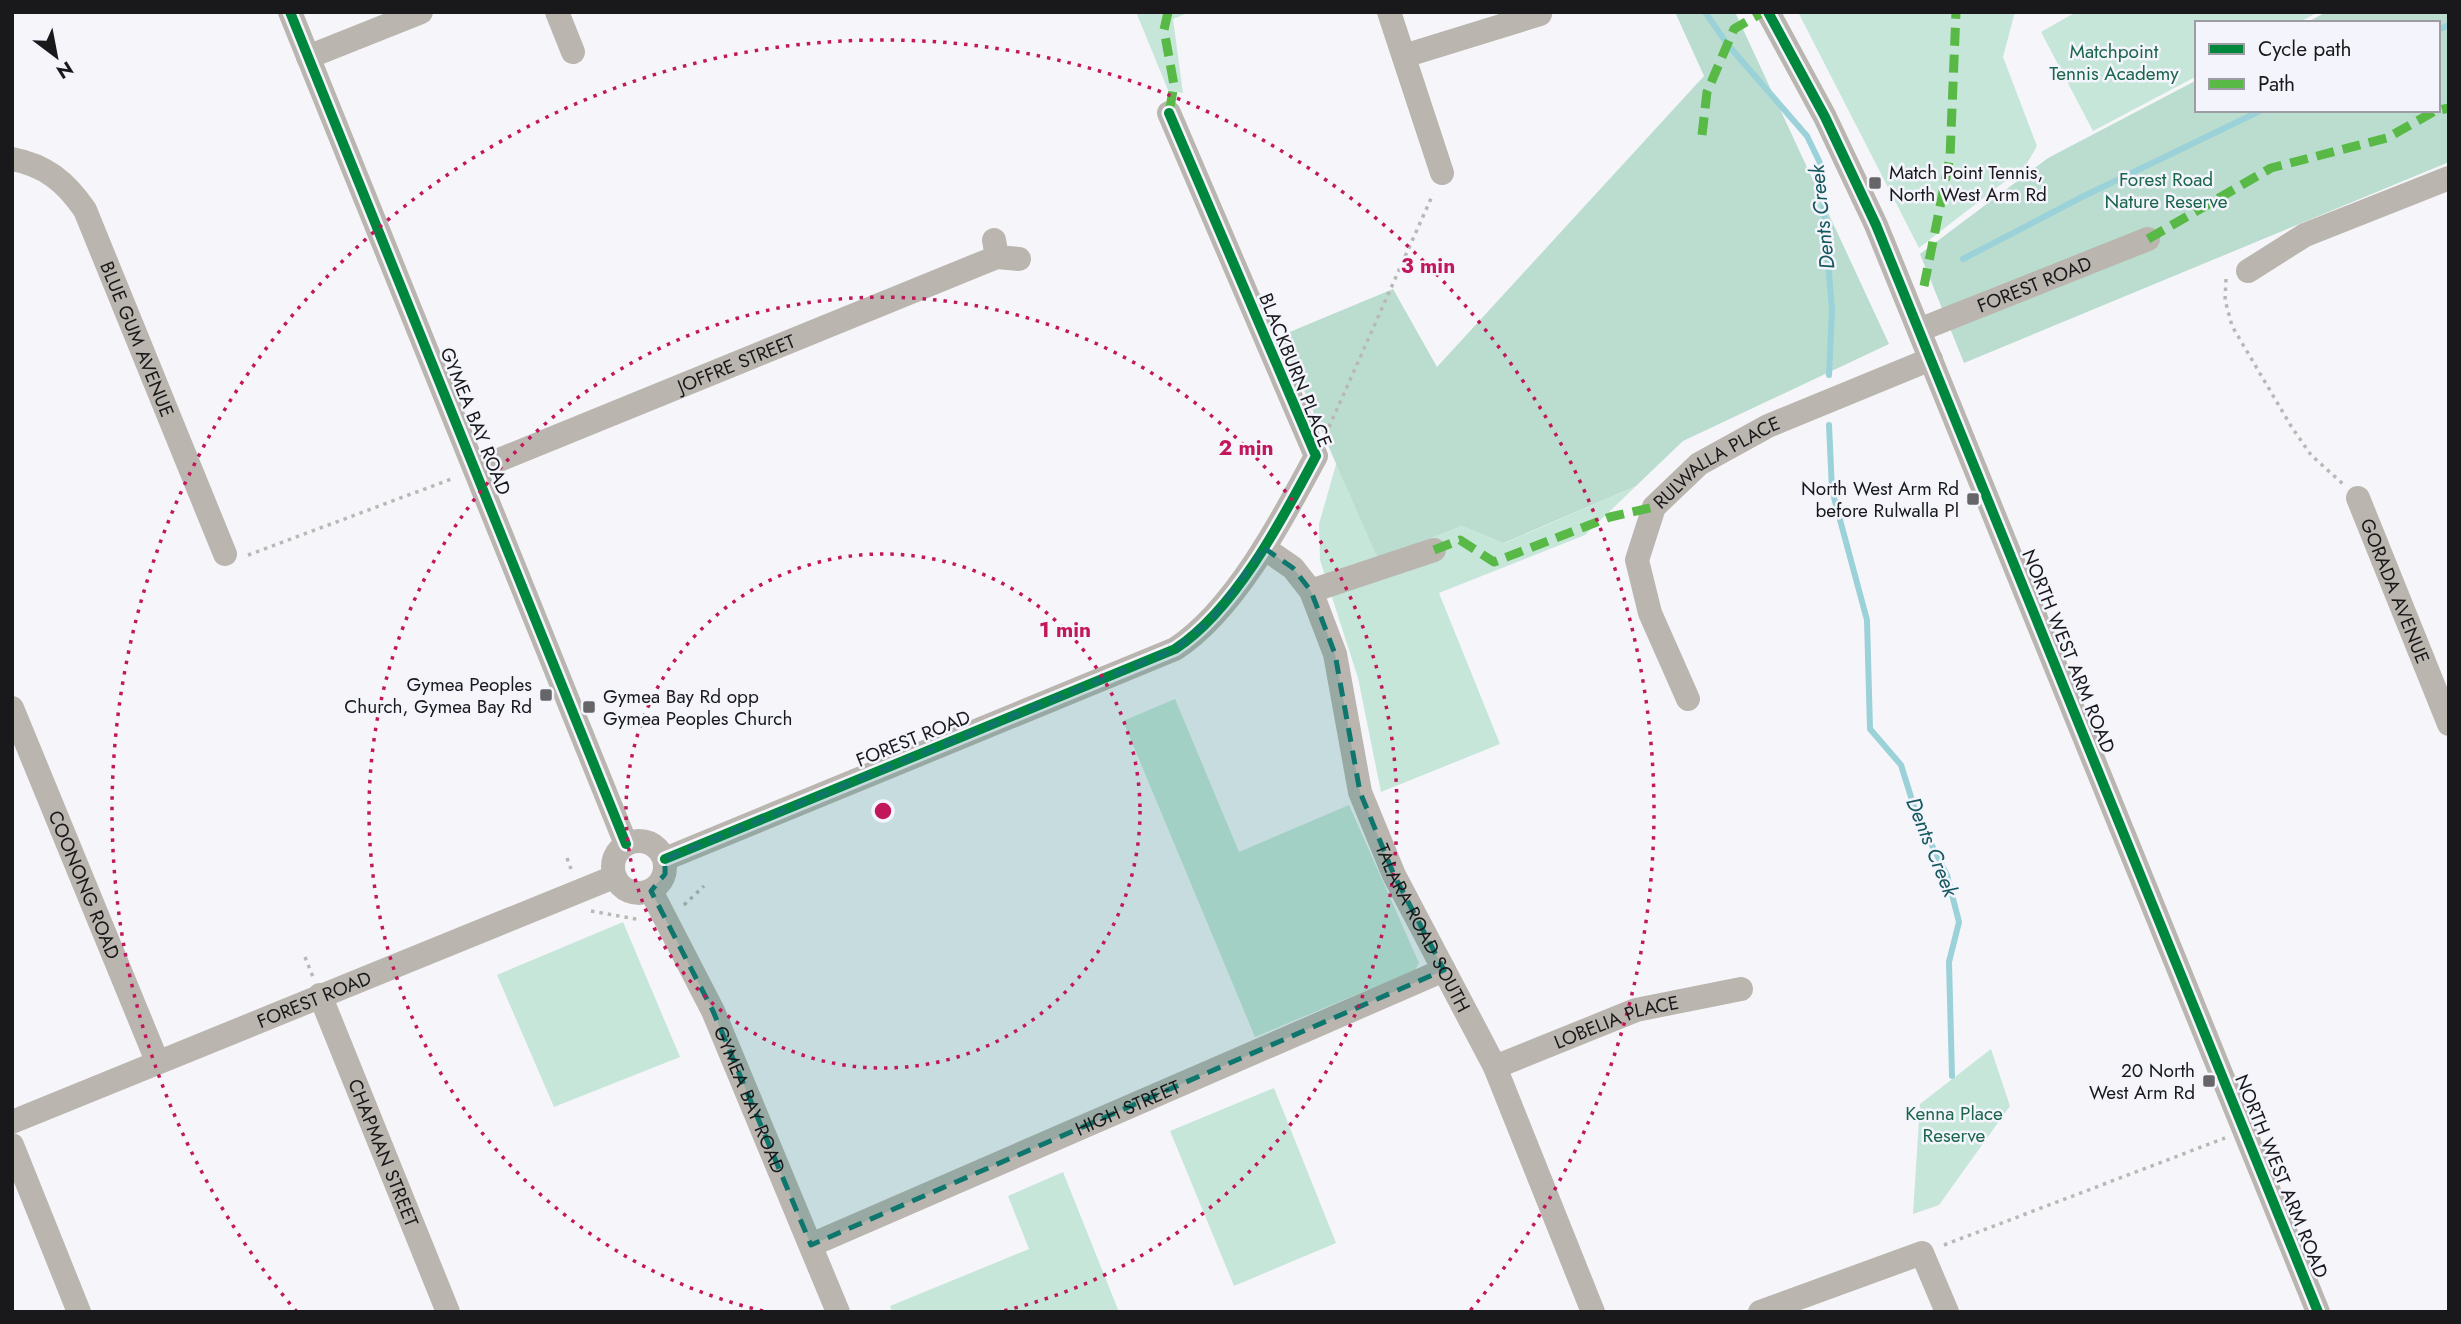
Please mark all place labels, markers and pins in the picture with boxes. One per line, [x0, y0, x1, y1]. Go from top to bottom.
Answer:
place label: Match Point Tennis, North West Arm Rd [1889, 159, 2047, 208]
marker: Match Point Tennis, North West Arm Rd [1867, 175, 1883, 191]
place label: North West Arm Rd before Rulwalla Pl [1801, 475, 1959, 524]
marker: North West Arm Rd before Rulwalla Pl [1965, 491, 1981, 507]
place label: Gymea Peoples Church, Gymea Bay Rd [344, 671, 532, 720]
place label: Gymea Bay Rd opp Gymea Peoples Church [603, 683, 792, 732]
marker: Gymea Peoples Church, Gymea Bay Rd [538, 687, 554, 703]
marker: Gymea Bay Rd opp Gymea Peoples Church [581, 699, 597, 715]
centre of rings [871, 799, 895, 823]
place label: 20 North West Arm Rd [2089, 1057, 2195, 1106]
marker: 20 North West Arm Rd [2201, 1073, 2217, 1089]

